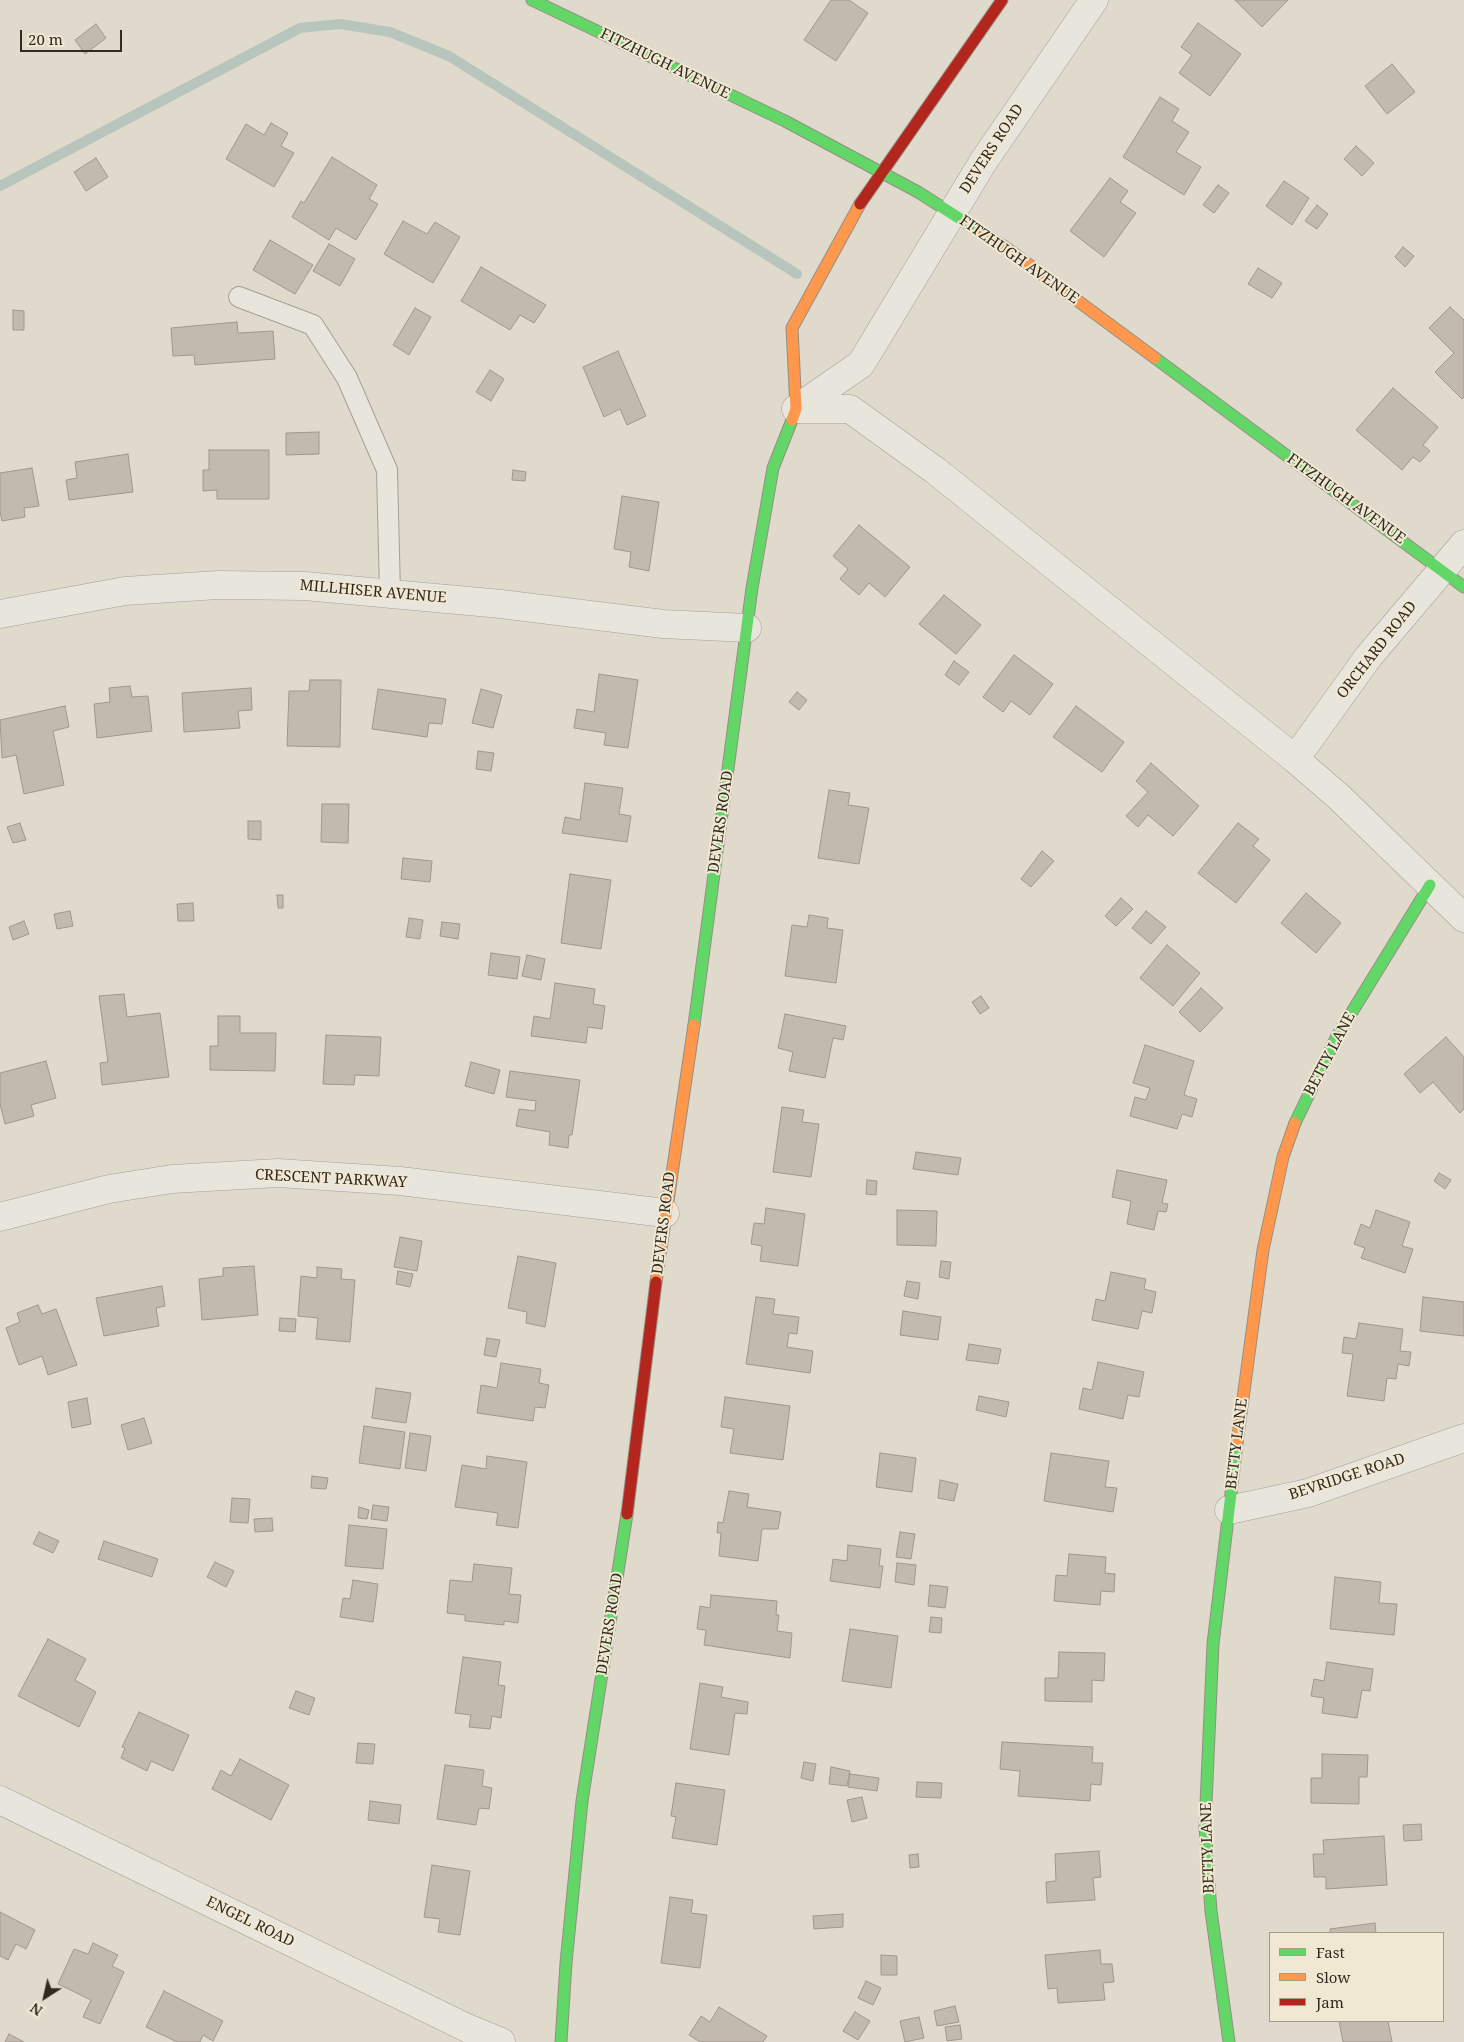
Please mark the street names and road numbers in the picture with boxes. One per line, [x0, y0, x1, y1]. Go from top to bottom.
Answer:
street label: FITZHUGH AVENUE [597, 25, 733, 103]
street label: DEVERS ROAD [956, 101, 1028, 197]
street label: FITZHUGH AVENUE [956, 212, 1082, 308]
street label: FITZHUGH AVENUE [1283, 450, 1409, 548]
street label: MILLHISER AVENUE [299, 577, 447, 607]
street label: ORCHARD ROAD [1333, 598, 1421, 702]
street label: DEVERS ROAD [705, 770, 737, 874]
street label: BETTY LANE [1301, 1009, 1359, 1099]
street label: CRESCENT PARKWAY [254, 1166, 408, 1192]
street label: DEVERS ROAD [649, 1171, 679, 1275]
street label: BETTY LANE [1222, 1397, 1252, 1491]
street label: BEVRIDGE ROAD [1287, 1450, 1407, 1504]
street label: DEVERS ROAD [593, 1572, 627, 1676]
street label: BETTY LANE [1197, 1802, 1219, 1894]
street label: ENGEL ROAD [203, 1893, 297, 1951]

